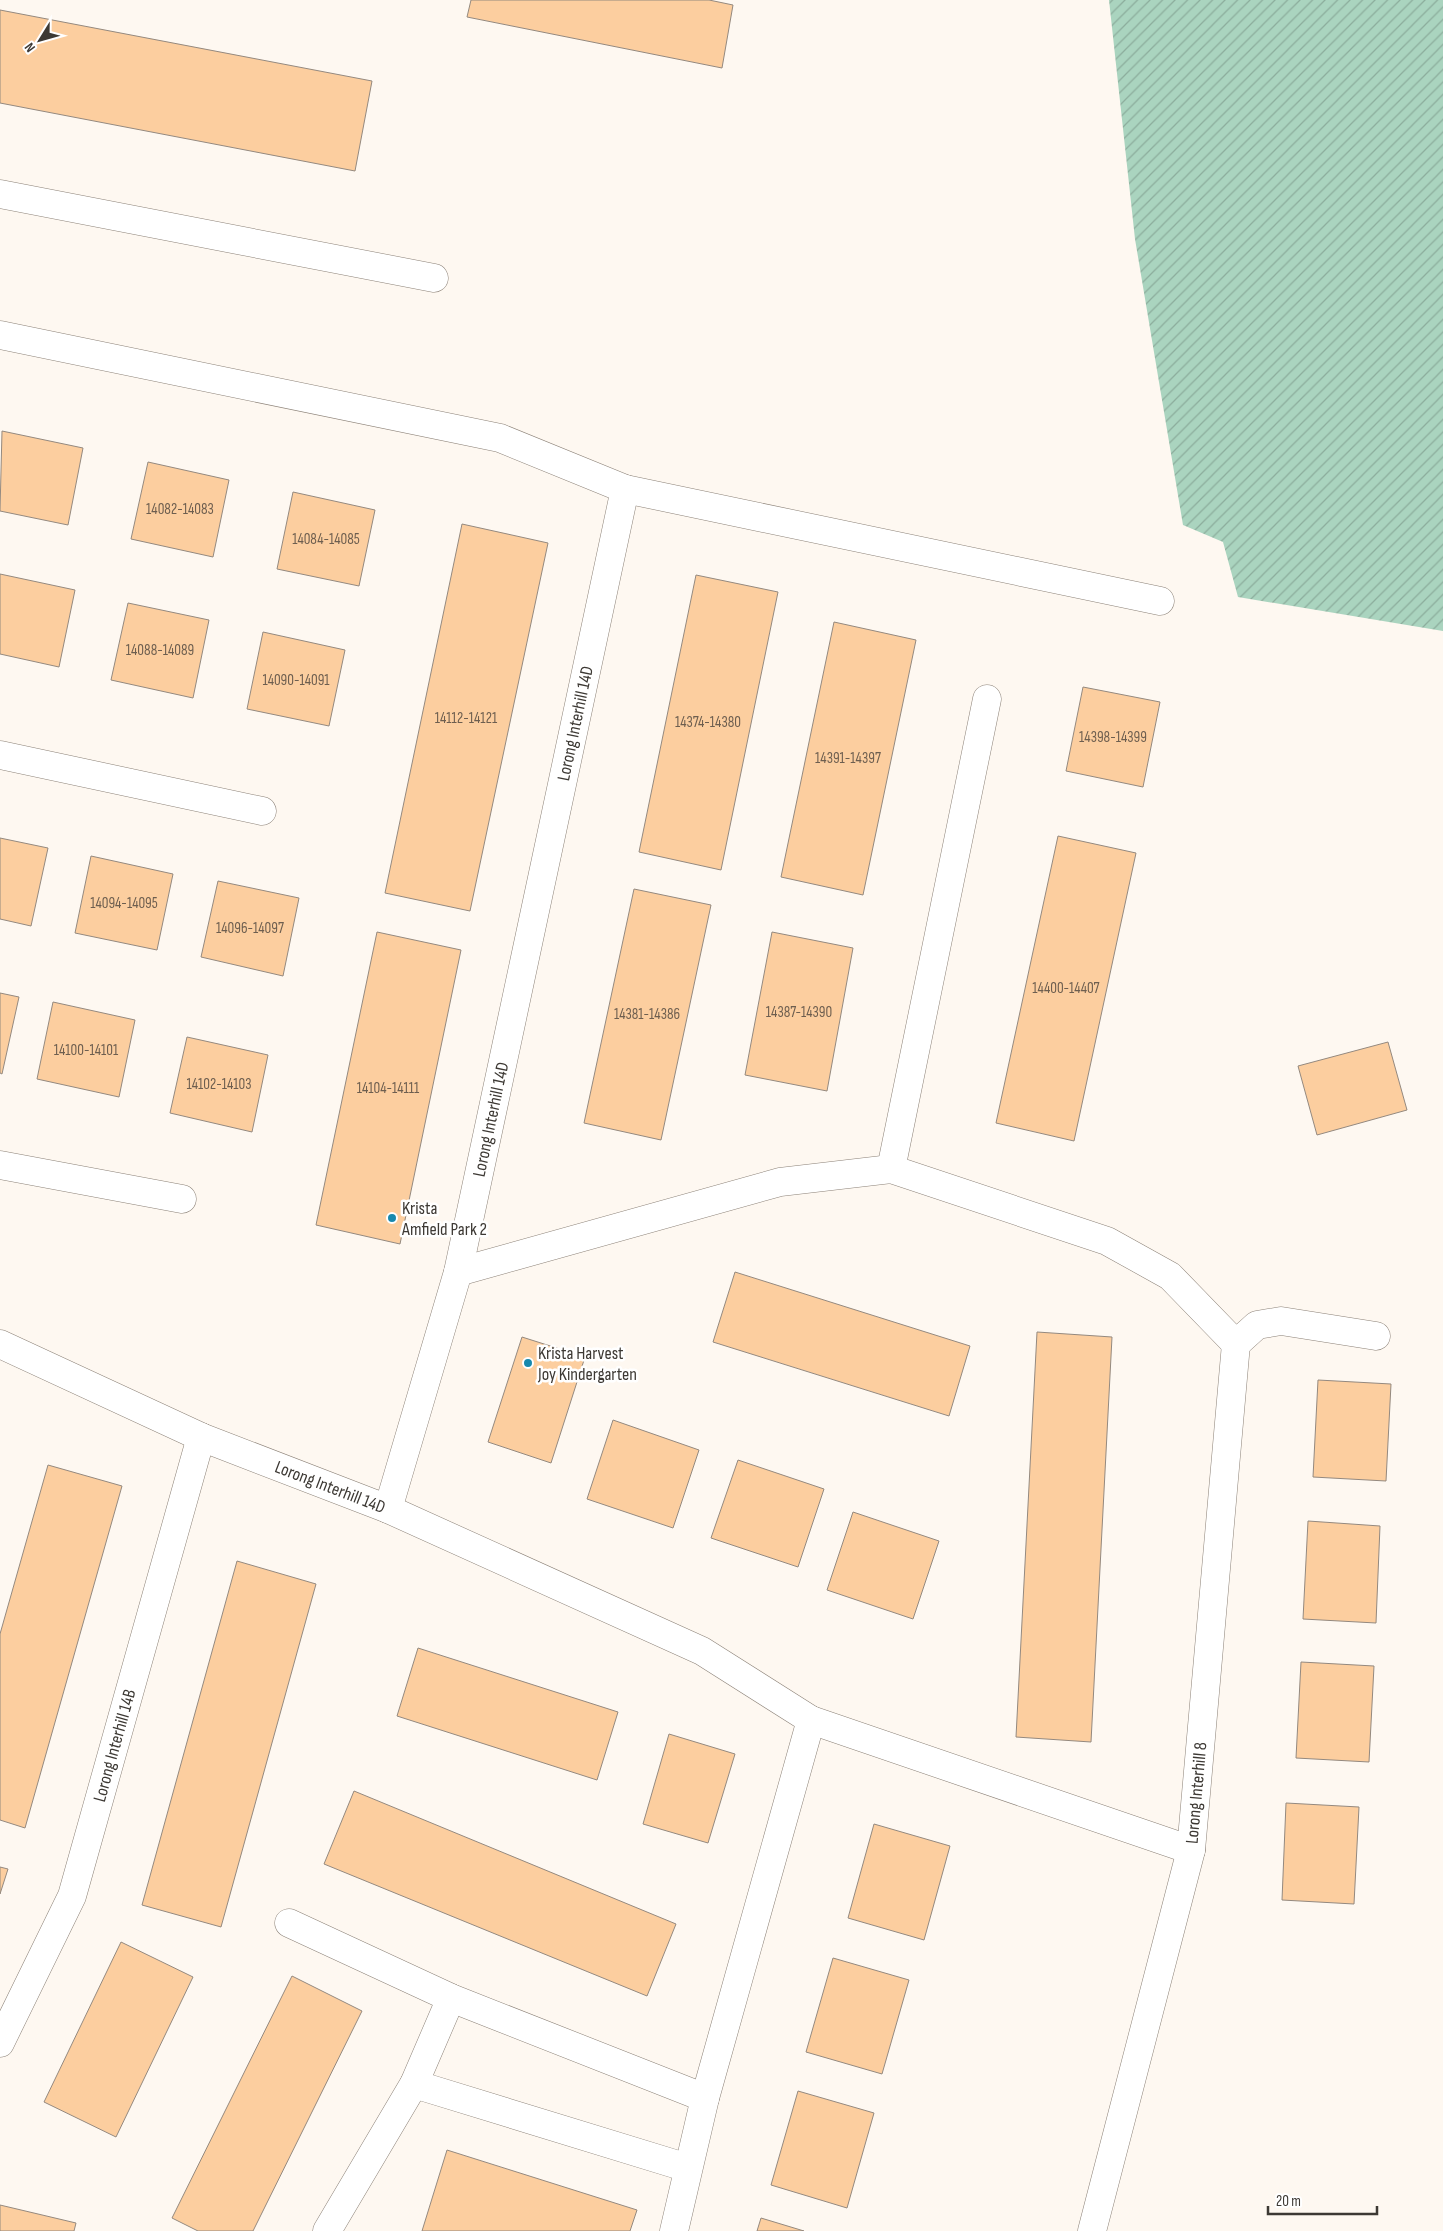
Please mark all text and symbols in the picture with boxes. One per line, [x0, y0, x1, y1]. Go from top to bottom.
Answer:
north arrow [15, 15, 65, 65]
text: N [21, 39, 39, 56]
house number: 14082-14083 [146, 500, 214, 519]
house number: 14084-14085 [292, 530, 360, 549]
house number: 14088-14089 [126, 641, 194, 660]
street label: Lorong Interhill 14D [553, 664, 597, 783]
house number: 14090-14091 [262, 671, 330, 690]
house number: 14112-14121 [435, 709, 498, 728]
house number: 14374-14380 [675, 713, 741, 732]
house number: 14398-14399 [1079, 728, 1147, 747]
house number: 14391-14397 [815, 749, 881, 768]
house number: 14094-14095 [90, 894, 158, 913]
house number: 14096-14097 [216, 919, 284, 938]
house number: 14400-14407 [1032, 979, 1100, 998]
house number: 14387-14390 [766, 1003, 832, 1022]
house number: 14381-14386 [614, 1005, 680, 1024]
house number: 14100-14101 [54, 1041, 119, 1060]
street label: Lorong Interhill 14D [468, 1060, 513, 1179]
house number: 14102-14103 [187, 1075, 252, 1094]
house number: 14104-14111 [357, 1079, 420, 1098]
place label: Krista Amfield Park 2 [401, 1198, 487, 1240]
marker: Krista Amfield Park 2 [386, 1212, 398, 1224]
place label: Krista Harvest Joy Kindergarten [537, 1343, 637, 1385]
marker: Krista Harvest Joy Kindergarten [522, 1357, 534, 1369]
street label: Lorong Interhill 14D [272, 1456, 389, 1518]
street label: Lorong Interhill 14B [89, 1687, 140, 1804]
street label: Lorong Interhill 8 [1181, 1741, 1211, 1845]
scale bar [1268, 2184, 1377, 2216]
text: 20 m [1276, 2192, 1301, 2211]

